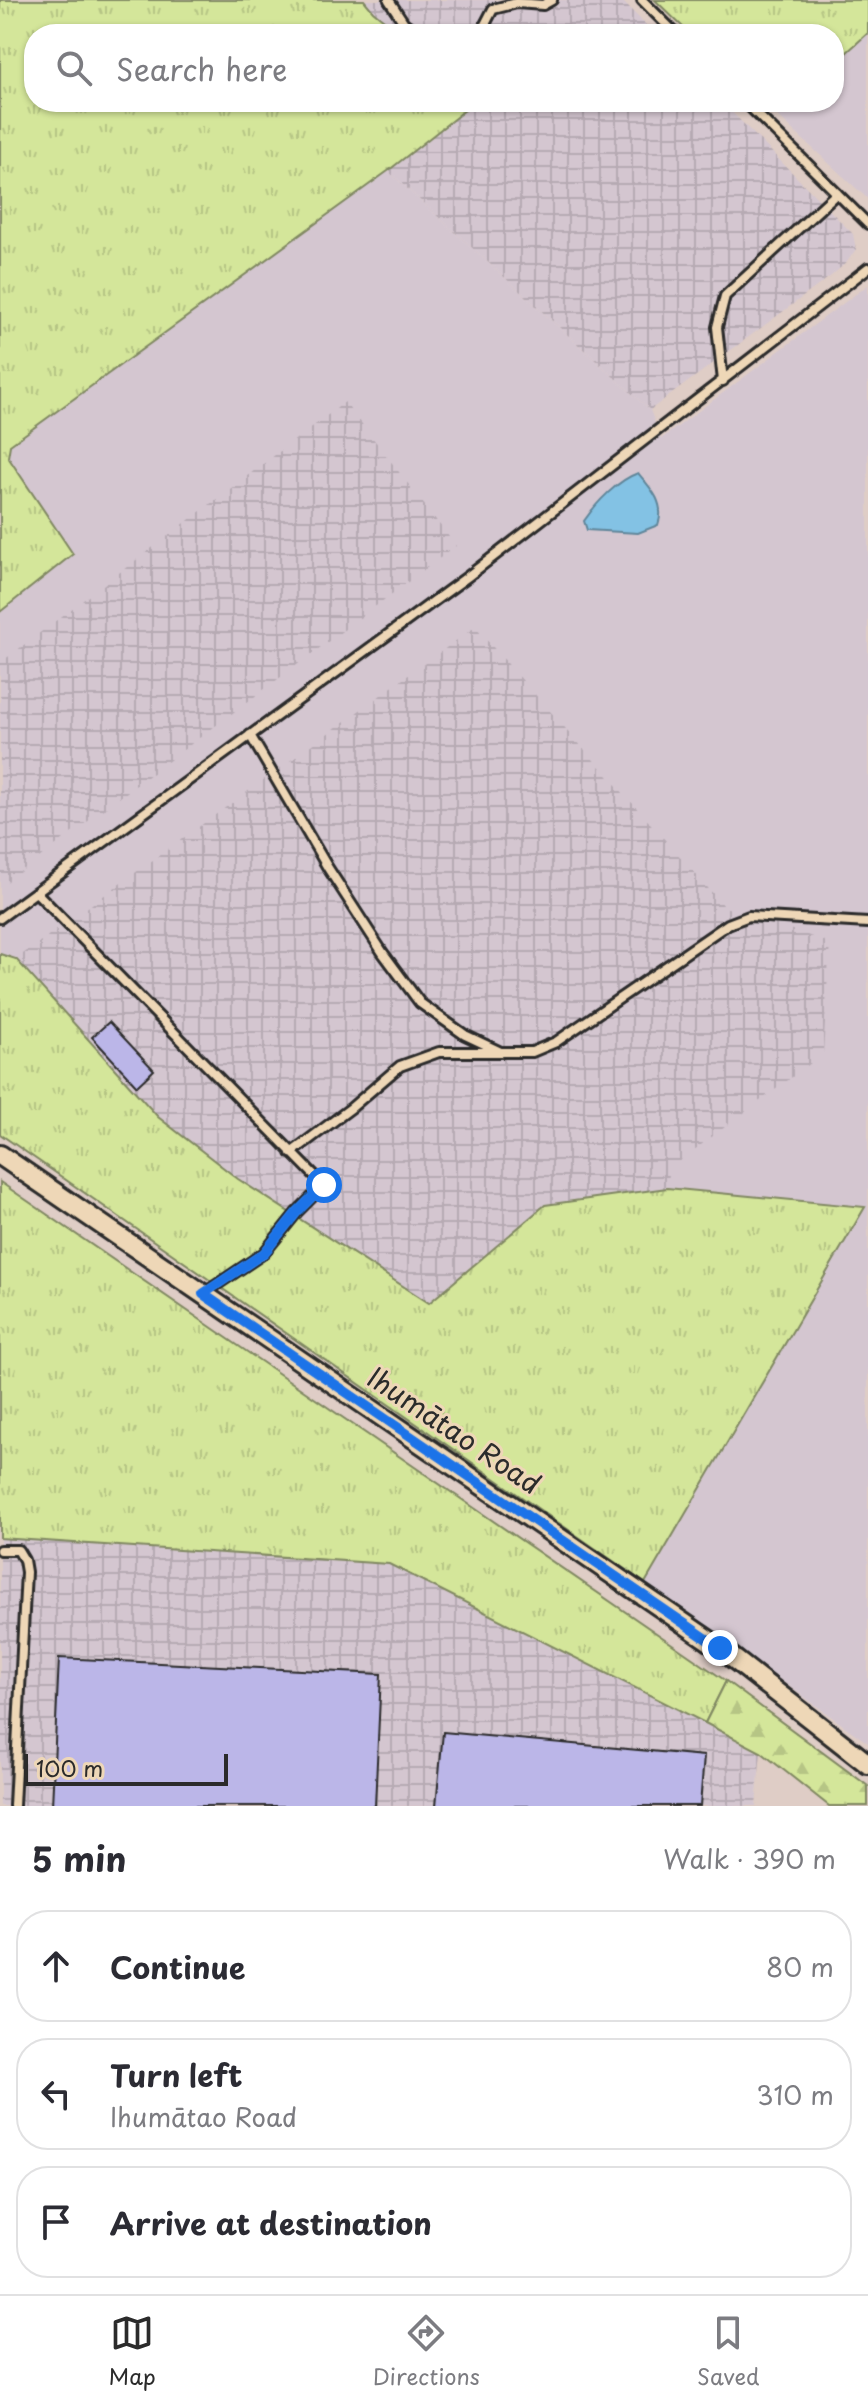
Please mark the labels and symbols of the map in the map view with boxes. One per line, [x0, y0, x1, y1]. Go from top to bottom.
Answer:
route start [306, 1167, 342, 1203]
street label: Ihumātao Road [359, 1356, 550, 1504]
route end [702, 1630, 738, 1666]
scale bar [24, 1750, 228, 1786]

